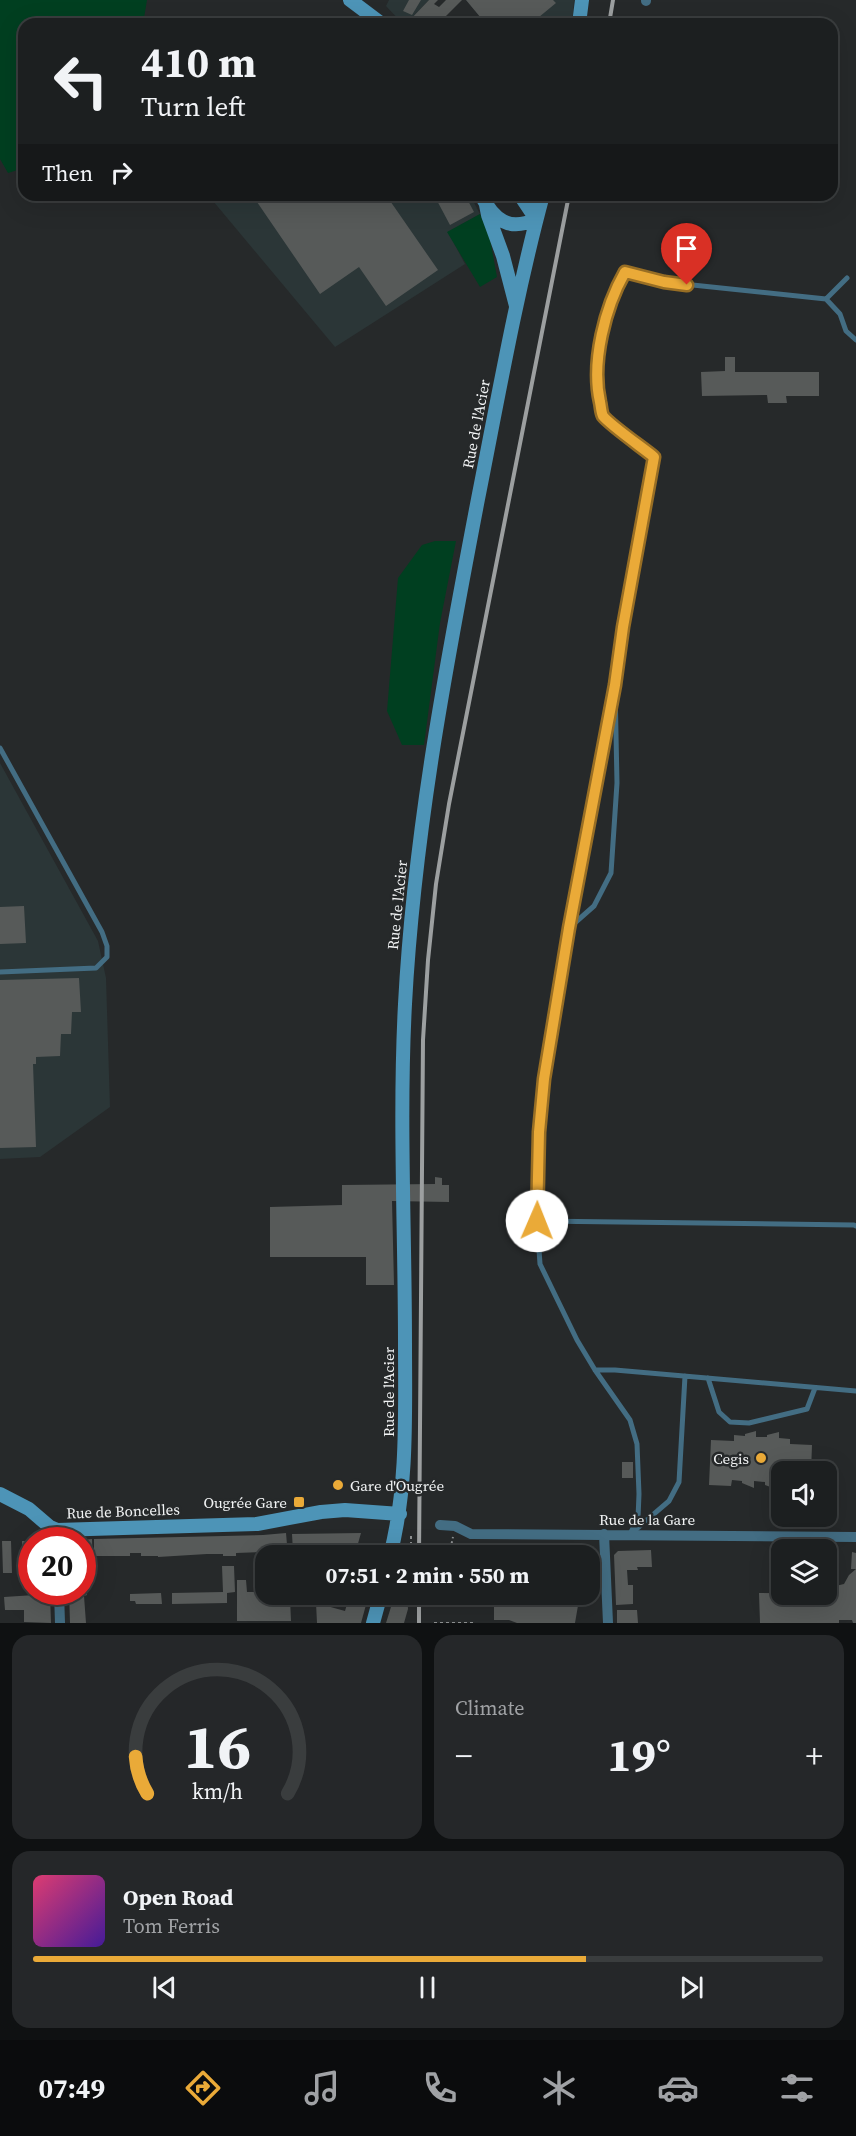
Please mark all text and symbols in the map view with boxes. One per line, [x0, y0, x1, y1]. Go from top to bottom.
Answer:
text: 410 m [141, 33, 256, 91]
icon: left [42, 42, 120, 120]
text: Turn left [141, 88, 245, 125]
icon: right [105, 156, 138, 189]
text: Then [42, 158, 93, 188]
pin [661, 223, 712, 285]
icon: arrive [670, 232, 703, 265]
street label: Rue de l'Acier [457, 377, 495, 470]
street label: Rue de l'Acier [382, 858, 412, 951]
position arrow [505, 1189, 569, 1253]
street label: Rue de l'Acier [378, 1346, 399, 1437]
place label: Cegis [713, 1448, 749, 1469]
marker: Cegis [754, 1451, 768, 1465]
map controls [771, 1461, 837, 1605]
button: sound [771, 1461, 837, 1527]
place label: Gare d'Ougrée [350, 1475, 444, 1496]
marker: Gare d'Ougrée [331, 1478, 345, 1492]
place label: Ougrée Gare [203, 1492, 287, 1513]
marker: Ougrée Gare [292, 1495, 306, 1509]
street label: Rue de Boncelles [66, 1499, 180, 1523]
street label: Rue de la Gare [599, 1509, 695, 1530]
speed limit sign: 20 [18, 1527, 96, 1605]
button: layers [771, 1539, 837, 1605]
text: 07:51 · 2 min · 550 m [326, 1560, 529, 1590]
text: Climate [455, 1694, 524, 1722]
text: 16 [183, 1703, 251, 1789]
text: 19° [607, 1724, 671, 1786]
text: − [455, 1733, 473, 1778]
text: + [805, 1733, 823, 1778]
text: km/h [191, 1777, 243, 1806]
text: Open Road [123, 1882, 233, 1912]
text: Tom Ferris [123, 1912, 220, 1940]
icon: previous [148, 1971, 181, 2004]
icon: pause [411, 1971, 444, 2004]
icon: next [675, 1971, 708, 2004]
icon: directions [182, 2067, 224, 2109]
icon: music [301, 2067, 343, 2109]
icon: phone [419, 2067, 461, 2109]
icon: climate [538, 2067, 580, 2109]
icon: car [657, 2067, 699, 2109]
icon: filters [776, 2067, 818, 2109]
text: 07:49 [38, 2070, 105, 2107]

